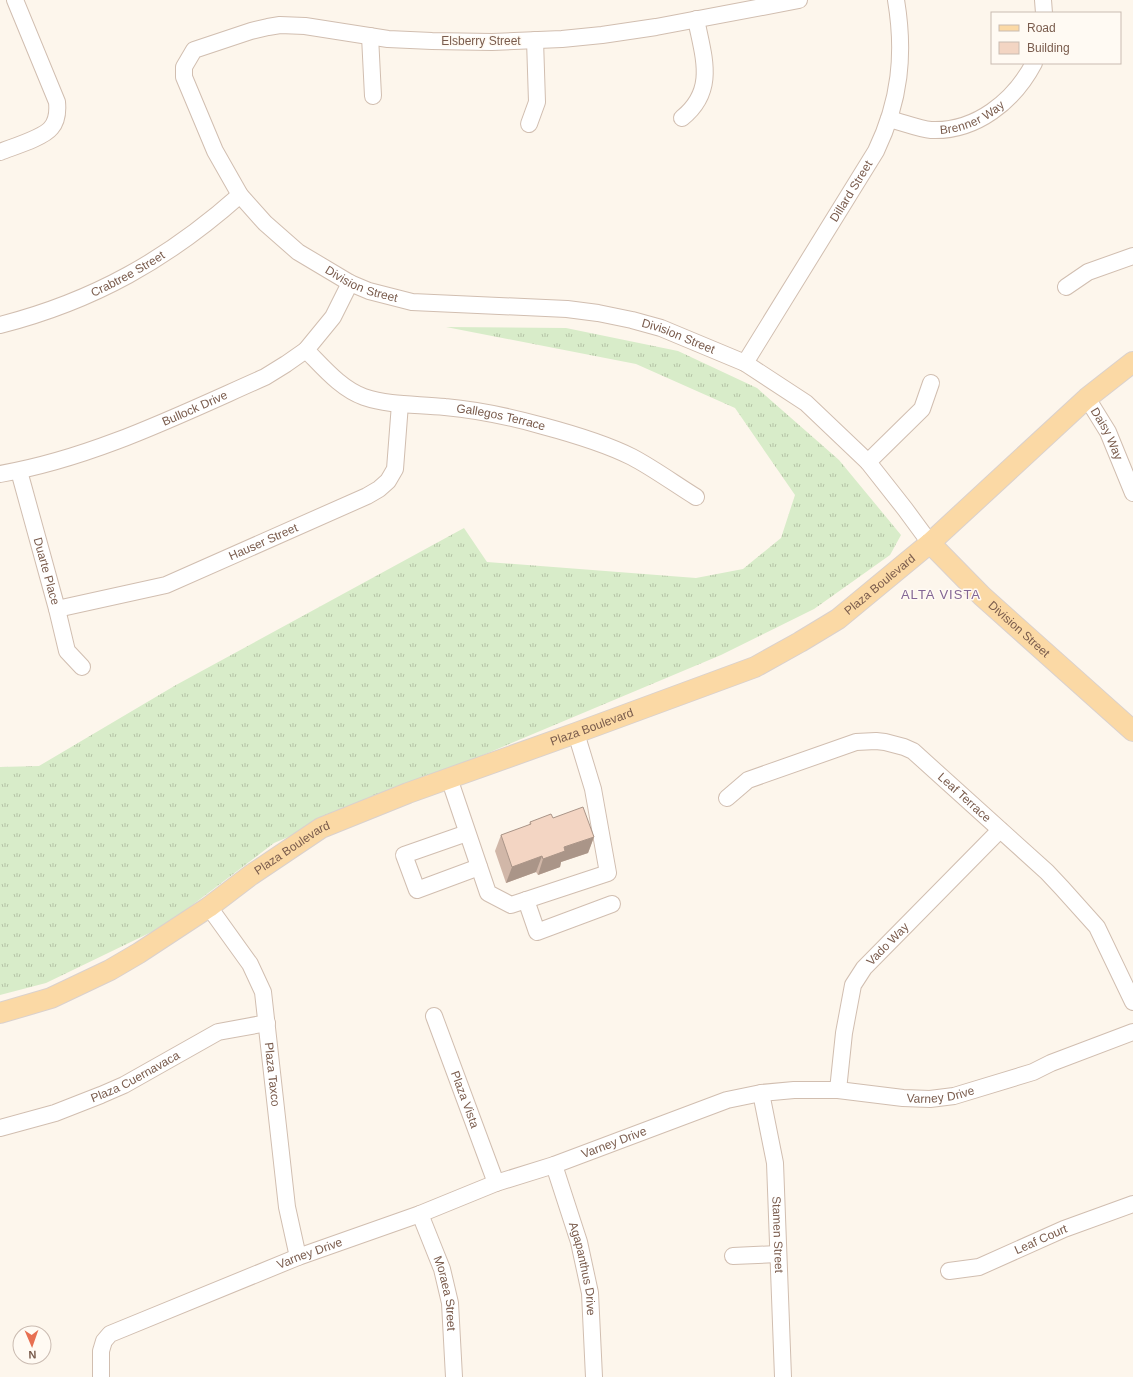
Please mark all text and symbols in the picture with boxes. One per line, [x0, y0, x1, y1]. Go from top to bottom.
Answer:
legend [991, 12, 1121, 64]
text: Road [1027, 21, 1056, 35]
street label: Elsberry Street [441, 34, 521, 48]
text: Building [1027, 41, 1070, 55]
street label: Brenner Way [939, 98, 1007, 137]
street label: Dillard Street [827, 157, 876, 224]
street label: Crabtree Street [89, 248, 168, 300]
street label: Division Street [323, 263, 400, 305]
street label: Division Street [640, 316, 718, 357]
street label: Bullock Drive [160, 388, 230, 429]
street label: Gallegos Terrace [456, 401, 547, 433]
street label: Daisy Way [1088, 405, 1126, 462]
street label: Hauser Street [227, 520, 301, 563]
street label: Duarte Place [31, 536, 63, 607]
street label: Plaza Boulevard [842, 551, 918, 618]
district label: ALTA VISTA [901, 587, 981, 602]
street label: Division Street [986, 598, 1053, 661]
street label: Plaza Boulevard [548, 705, 635, 749]
street label: Leaf Terrace [935, 770, 994, 825]
street label: Plaza Boulevard [252, 818, 332, 878]
street label: Vado Way [864, 920, 912, 968]
street label: Plaza Taxco [262, 1042, 283, 1108]
street label: Plaza Cuernavaca [89, 1048, 182, 1105]
street label: Plaza Vista [448, 1069, 482, 1130]
street label: Varney Drive [906, 1083, 976, 1106]
street label: Varney Drive [579, 1124, 649, 1161]
street label: Stamen Street [769, 1196, 786, 1274]
street label: Agapanthus Drive [566, 1220, 598, 1316]
street label: Leaf Court [1012, 1221, 1070, 1257]
street label: Varney Drive [275, 1235, 344, 1272]
street label: Moraea Street [431, 1254, 459, 1332]
north arrow [12, 1325, 52, 1365]
text: N [28, 1349, 37, 1361]

